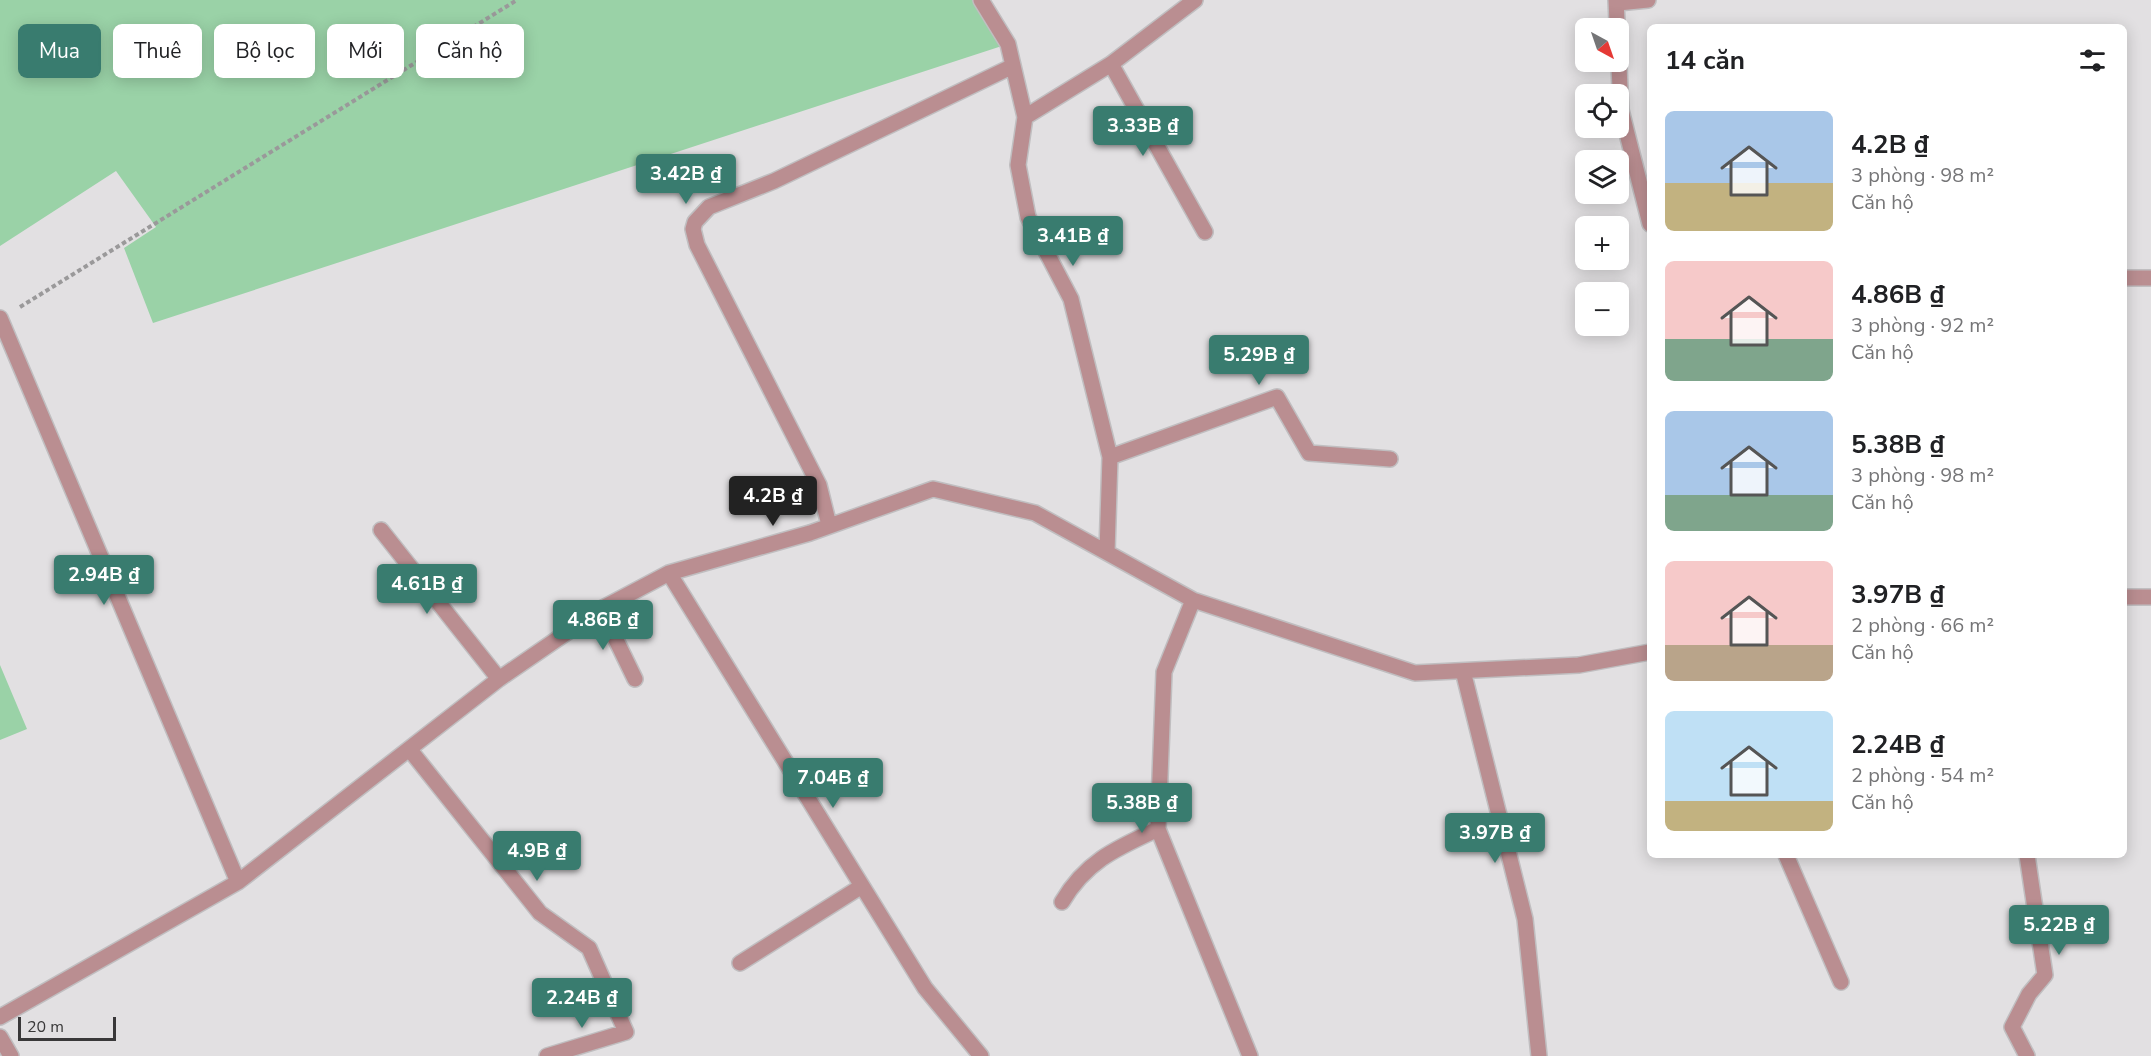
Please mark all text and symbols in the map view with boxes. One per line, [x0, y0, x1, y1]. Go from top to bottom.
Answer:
north arrow [1575, 18, 1629, 72]
map controls [1575, 18, 1629, 336]
chip: Mua [18, 24, 101, 78]
chip: Thuê [113, 24, 202, 78]
chip: Bộ lọc [214, 24, 315, 78]
chip: Mới [327, 24, 404, 78]
chip: Căn hộ [416, 24, 524, 78]
text: 14 căn [1665, 43, 1745, 78]
icon: filters [2076, 44, 2109, 77]
button: locate [1575, 84, 1629, 138]
pin: 3.33B ₫ [1088, 106, 1198, 157]
text: 3.33B ₫ [1107, 112, 1179, 139]
text: 4.2B ₫ [1851, 127, 1929, 162]
icon: home [1713, 135, 1785, 207]
button: layers [1575, 150, 1629, 204]
pin: 3.42B ₫ [631, 154, 741, 205]
text: 3.42B ₫ [650, 160, 722, 187]
text: 3 phòng · 98 m² [1851, 162, 1994, 189]
text: Căn hộ [1851, 189, 1914, 216]
pin: 3.41B ₫ [1018, 216, 1128, 267]
button: + [1575, 216, 1629, 270]
text: 3.41B ₫ [1037, 222, 1109, 249]
text: 4.86B ₫ [1851, 277, 1945, 312]
button: − [1575, 282, 1629, 336]
icon: home [1713, 285, 1785, 357]
text: 3 phòng · 92 m² [1851, 312, 1994, 339]
pin: 5.29B ₫ [1204, 335, 1314, 386]
text: Căn hộ [1851, 339, 1914, 366]
text: 5.29B ₫ [1223, 341, 1295, 368]
text: 5.38B ₫ [1851, 427, 1945, 462]
icon: home [1713, 435, 1785, 507]
text: 3 phòng · 98 m² [1851, 462, 1994, 489]
pin: 4.2B ₫ [724, 476, 822, 527]
text: 4.2B ₫ [743, 482, 803, 509]
text: Căn hộ [1851, 489, 1914, 516]
pin: 2.94B ₫ [49, 555, 159, 606]
text: 2.94B ₫ [68, 561, 140, 588]
pin: 4.61B ₫ [372, 564, 482, 615]
text: 4.61B ₫ [391, 570, 463, 597]
text: 3.97B ₫ [1851, 577, 1945, 612]
icon: home [1713, 585, 1785, 657]
pin: 4.86B ₫ [548, 600, 658, 651]
text: 4.86B ₫ [567, 606, 639, 633]
text: 2 phòng · 66 m² [1851, 612, 1994, 639]
text: Căn hộ [1851, 639, 1914, 666]
text: 2.24B ₫ [1851, 727, 1945, 762]
icon: home [1713, 735, 1785, 807]
pin: 7.04B ₫ [778, 758, 888, 809]
text: 2 phòng · 54 m² [1851, 762, 1994, 789]
text: 7.04B ₫ [797, 764, 869, 791]
pin: 5.38B ₫ [1087, 783, 1197, 834]
text: 5.38B ₫ [1106, 789, 1178, 816]
text: Căn hộ [1851, 789, 1914, 816]
pin: 3.97B ₫ [1440, 813, 1550, 864]
text: 3.97B ₫ [1459, 819, 1531, 846]
pin: 4.9B ₫ [488, 831, 586, 882]
text: 4.9B ₫ [507, 837, 567, 864]
pin: 5.22B ₫ [2004, 905, 2114, 956]
text: 5.22B ₫ [2023, 911, 2095, 938]
pin: 2.24B ₫ [527, 978, 637, 1029]
text: 2.24B ₫ [546, 984, 618, 1011]
scale bar [18, 1014, 116, 1042]
text: 20 m [27, 1016, 64, 1038]

